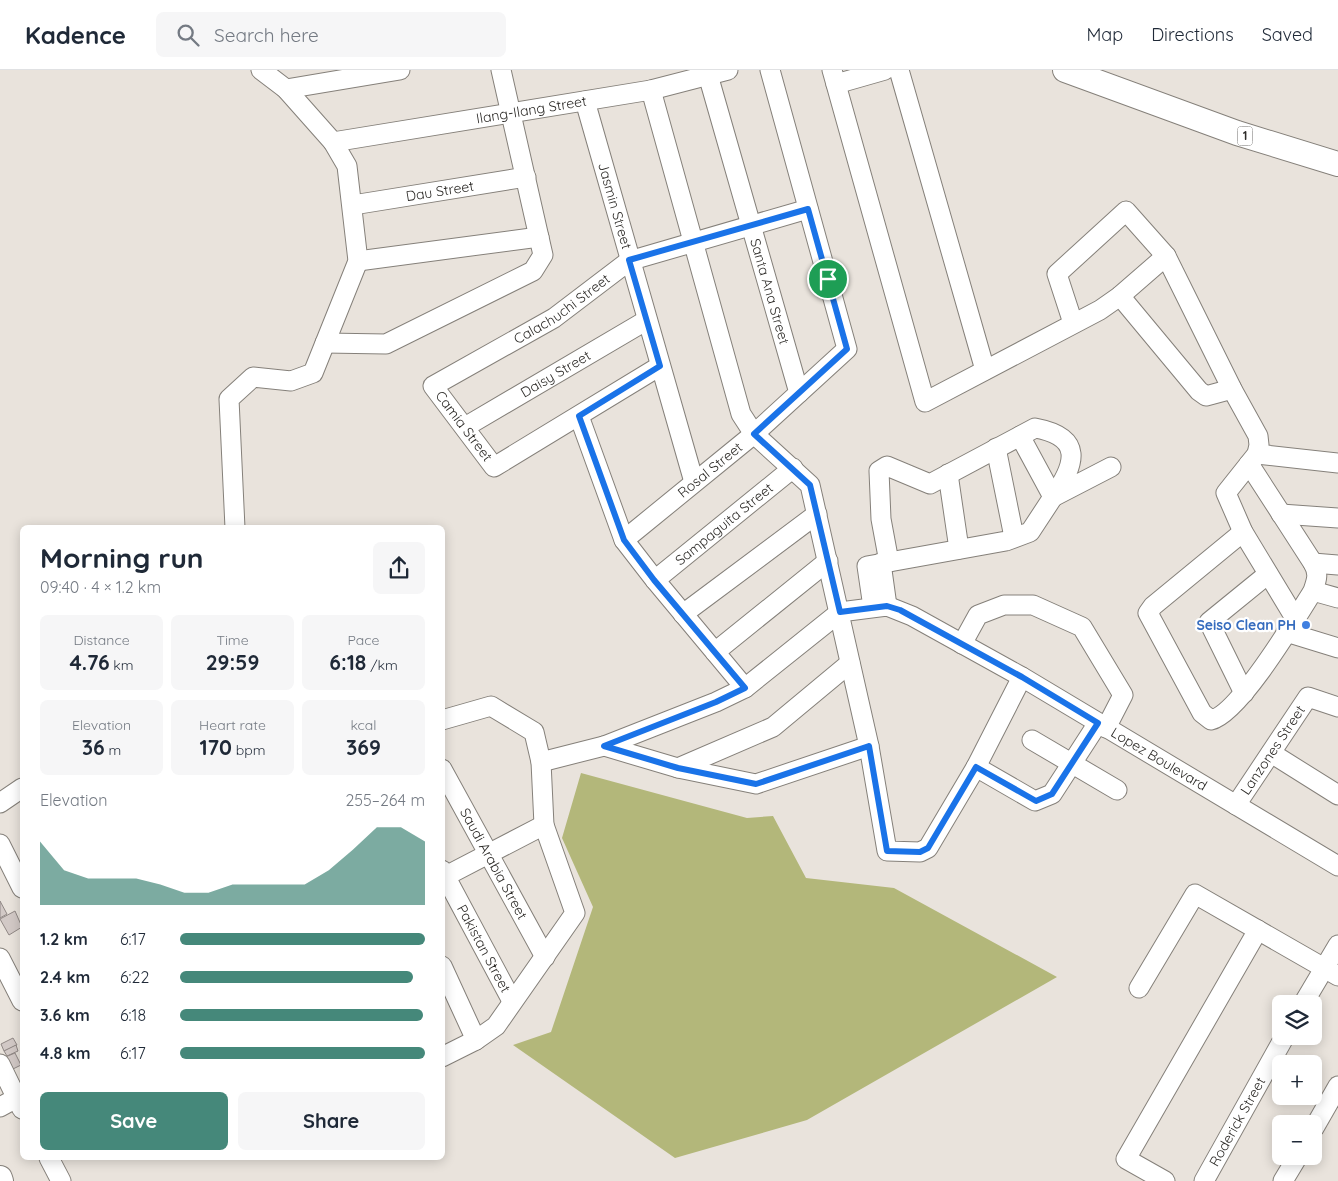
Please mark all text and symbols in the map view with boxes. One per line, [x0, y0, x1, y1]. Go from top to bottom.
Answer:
search box [156, 12, 506, 57]
text: Kadence [25, 20, 126, 50]
icon: search [174, 21, 202, 49]
text: Search here [214, 23, 319, 47]
text: Map [1086, 23, 1123, 46]
text: Directions [1151, 23, 1234, 46]
text: Saved [1262, 23, 1313, 46]
street label: Ilang-Ilang Street [475, 92, 588, 127]
road number: 1 [1238, 126, 1252, 146]
street label: Jasmin Street [594, 160, 636, 251]
street label: Dau Street [405, 177, 475, 205]
street label: Santa Ana Street [746, 236, 794, 347]
pin [807, 258, 849, 300]
icon: arrive [814, 265, 842, 293]
street label: Calachuchi Street [510, 270, 614, 348]
street label: Daisy Street [517, 346, 594, 401]
street label: Camia Street [432, 387, 497, 465]
street label: Rosal Street [674, 438, 746, 502]
street label: Sampaguita Street [671, 479, 777, 569]
text: Morning run [40, 540, 204, 575]
button: share [373, 542, 425, 594]
text: 09:40 · 4 × 1.2 km [40, 577, 161, 597]
place label: Seiso Clean PH [1196, 616, 1296, 634]
marker: Seiso Clean PH [1300, 619, 1312, 631]
text: Distance [73, 631, 130, 649]
text: Time [216, 631, 249, 649]
text: Pace [348, 631, 379, 649]
text: 4.76 [69, 649, 110, 675]
text: 29:59 [206, 649, 259, 675]
text: 6:18 [329, 649, 366, 675]
text: km [110, 656, 134, 674]
text: /km [366, 656, 398, 674]
street label: Lanzones Street [1236, 702, 1309, 798]
text: Elevation [72, 716, 131, 734]
text: Heart rate [199, 716, 266, 734]
text: kcal [350, 716, 377, 734]
street label: Lopez Boulevard [1108, 723, 1210, 795]
text: 36 [82, 734, 105, 760]
text: 170 [199, 734, 232, 760]
text: 369 [346, 734, 381, 760]
text: m [105, 741, 121, 759]
text: bpm [232, 741, 266, 759]
text: Elevation [40, 790, 107, 810]
text: 255–264 m [345, 790, 425, 810]
street label: Saudi Arabia Street [456, 805, 532, 923]
street label: Pakistan Street [453, 901, 515, 996]
text: 1.2 km [40, 929, 88, 949]
text: 6:17 [120, 929, 146, 949]
text: 2.4 km [40, 967, 90, 987]
text: 6:22 [120, 967, 149, 987]
map controls [1272, 995, 1322, 1165]
button: layers [1272, 995, 1322, 1045]
text: 3.6 km [40, 1005, 90, 1025]
text: 6:18 [120, 1005, 146, 1025]
text: 4.8 km [40, 1043, 91, 1063]
text: 6:17 [120, 1043, 146, 1063]
button: + [1272, 1055, 1322, 1105]
street label: Roderick Street [1205, 1074, 1269, 1169]
button: Save [40, 1092, 228, 1150]
button: Share [238, 1092, 425, 1150]
button: − [1272, 1115, 1322, 1165]

